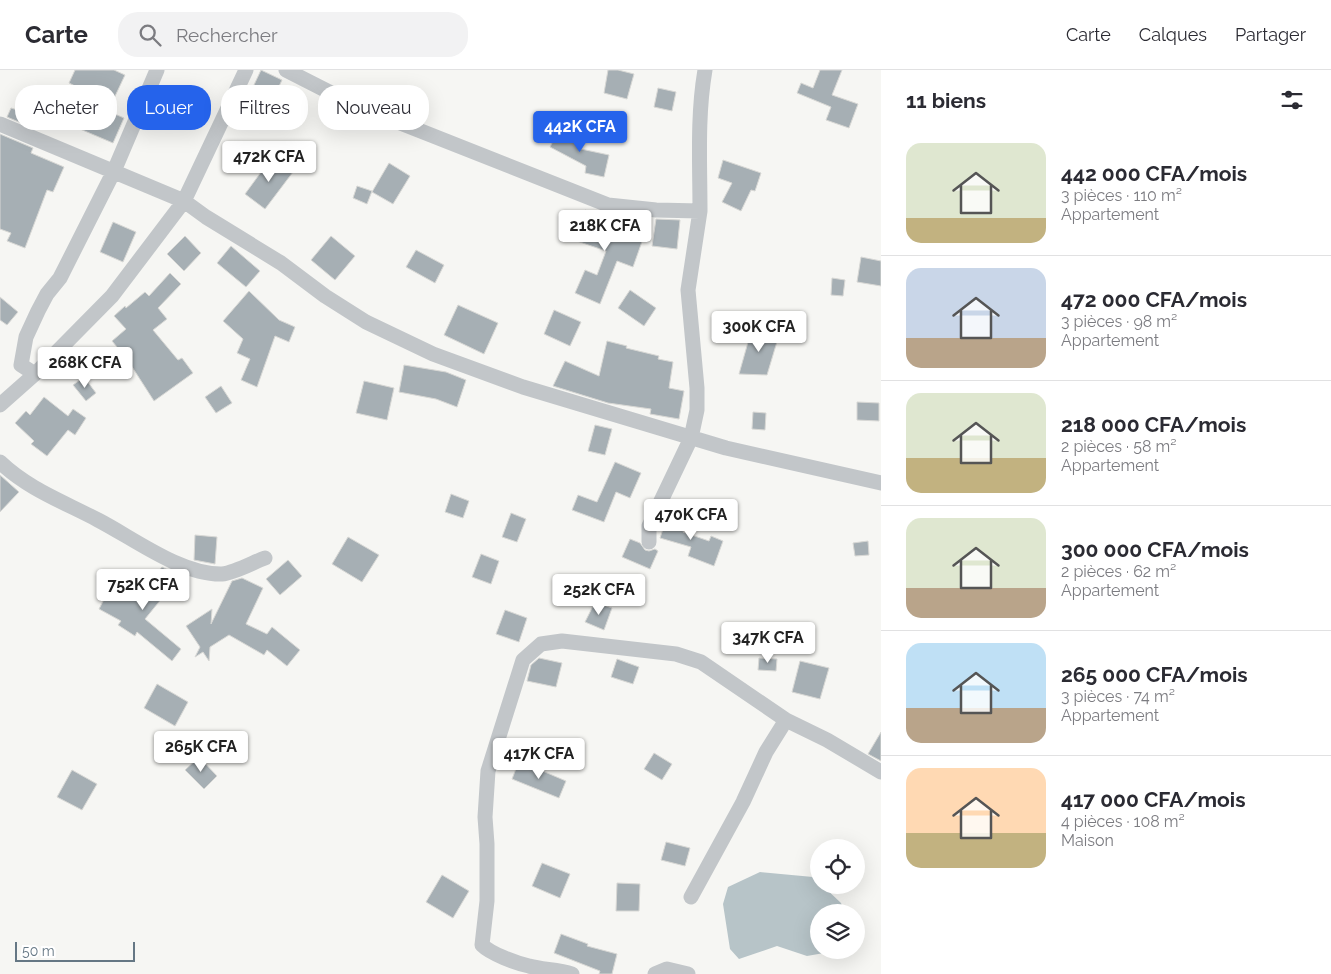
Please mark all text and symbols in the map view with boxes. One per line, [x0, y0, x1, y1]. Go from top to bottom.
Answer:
search box [118, 12, 468, 57]
text: Carte [25, 20, 88, 49]
icon: search [136, 21, 164, 49]
text: Rechercher [176, 24, 278, 46]
text: Carte [1066, 24, 1111, 45]
text: Calques [1139, 24, 1207, 45]
text: Partager [1235, 24, 1306, 45]
chip: Acheter [15, 85, 117, 130]
chip: Louer [127, 85, 211, 130]
chip: Filtres [221, 85, 308, 130]
chip: Nouveau [318, 85, 429, 130]
icon: filters [1278, 86, 1306, 114]
text: 11 biens [906, 88, 986, 113]
pin: 442K CFA [528, 111, 632, 153]
text: 442K CFA [544, 117, 616, 136]
pin: 472K CFA [217, 140, 321, 183]
text: 472K CFA [233, 147, 305, 166]
text: 442 000 CFA/mois [1061, 161, 1247, 186]
icon: home [946, 163, 1006, 223]
text: 3 pièces · 110 m² [1061, 186, 1182, 205]
text: Appartement [1061, 205, 1159, 224]
pin: 218K CFA [553, 210, 657, 252]
text: 218K CFA [569, 216, 641, 235]
text: 472 000 CFA/mois [1061, 287, 1247, 312]
icon: home [946, 288, 1006, 348]
pin: 300K CFA [707, 310, 811, 353]
text: 3 pièces · 98 m² [1061, 312, 1177, 331]
text: 300K CFA [722, 317, 796, 336]
text: Appartement [1061, 331, 1159, 350]
pin: 268K CFA [33, 346, 137, 389]
text: 268K CFA [49, 353, 121, 372]
text: 218 000 CFA/mois [1061, 412, 1246, 437]
icon: home [946, 413, 1006, 473]
text: 2 pièces · 58 m² [1061, 437, 1176, 456]
text: Appartement [1061, 456, 1159, 475]
pin: 470K CFA [639, 498, 743, 541]
text: 470K CFA [655, 505, 727, 524]
text: 300 000 CFA/mois [1061, 537, 1249, 562]
icon: home [946, 538, 1006, 598]
text: 2 pièces · 62 m² [1061, 562, 1176, 581]
pin: 752K CFA [91, 568, 195, 611]
pin: 252K CFA [547, 574, 651, 616]
text: 752K CFA [107, 575, 179, 594]
text: 252K CFA [563, 580, 635, 599]
text: Appartement [1061, 581, 1159, 600]
pin: 347K CFA [716, 622, 820, 664]
text: 347K CFA [732, 628, 804, 647]
text: 265 000 CFA/mois [1061, 662, 1248, 687]
icon: home [946, 663, 1006, 723]
text: 3 pièces · 74 m² [1061, 687, 1175, 706]
text: Appartement [1061, 706, 1159, 725]
pin: 265K CFA [149, 730, 253, 773]
text: 265K CFA [165, 737, 237, 756]
pin: 417K CFA [487, 738, 591, 780]
text: 417K CFA [504, 744, 574, 763]
text: 417 000 CFA/mois [1061, 787, 1246, 812]
icon: home [946, 788, 1006, 848]
text: 4 pièces · 108 m² [1061, 812, 1185, 831]
text: Maison [1061, 831, 1114, 850]
map controls [810, 839, 865, 959]
button: locate [810, 839, 865, 894]
button: layers [810, 904, 865, 959]
scale bar [15, 939, 135, 962]
text: 50 m [22, 943, 55, 959]

